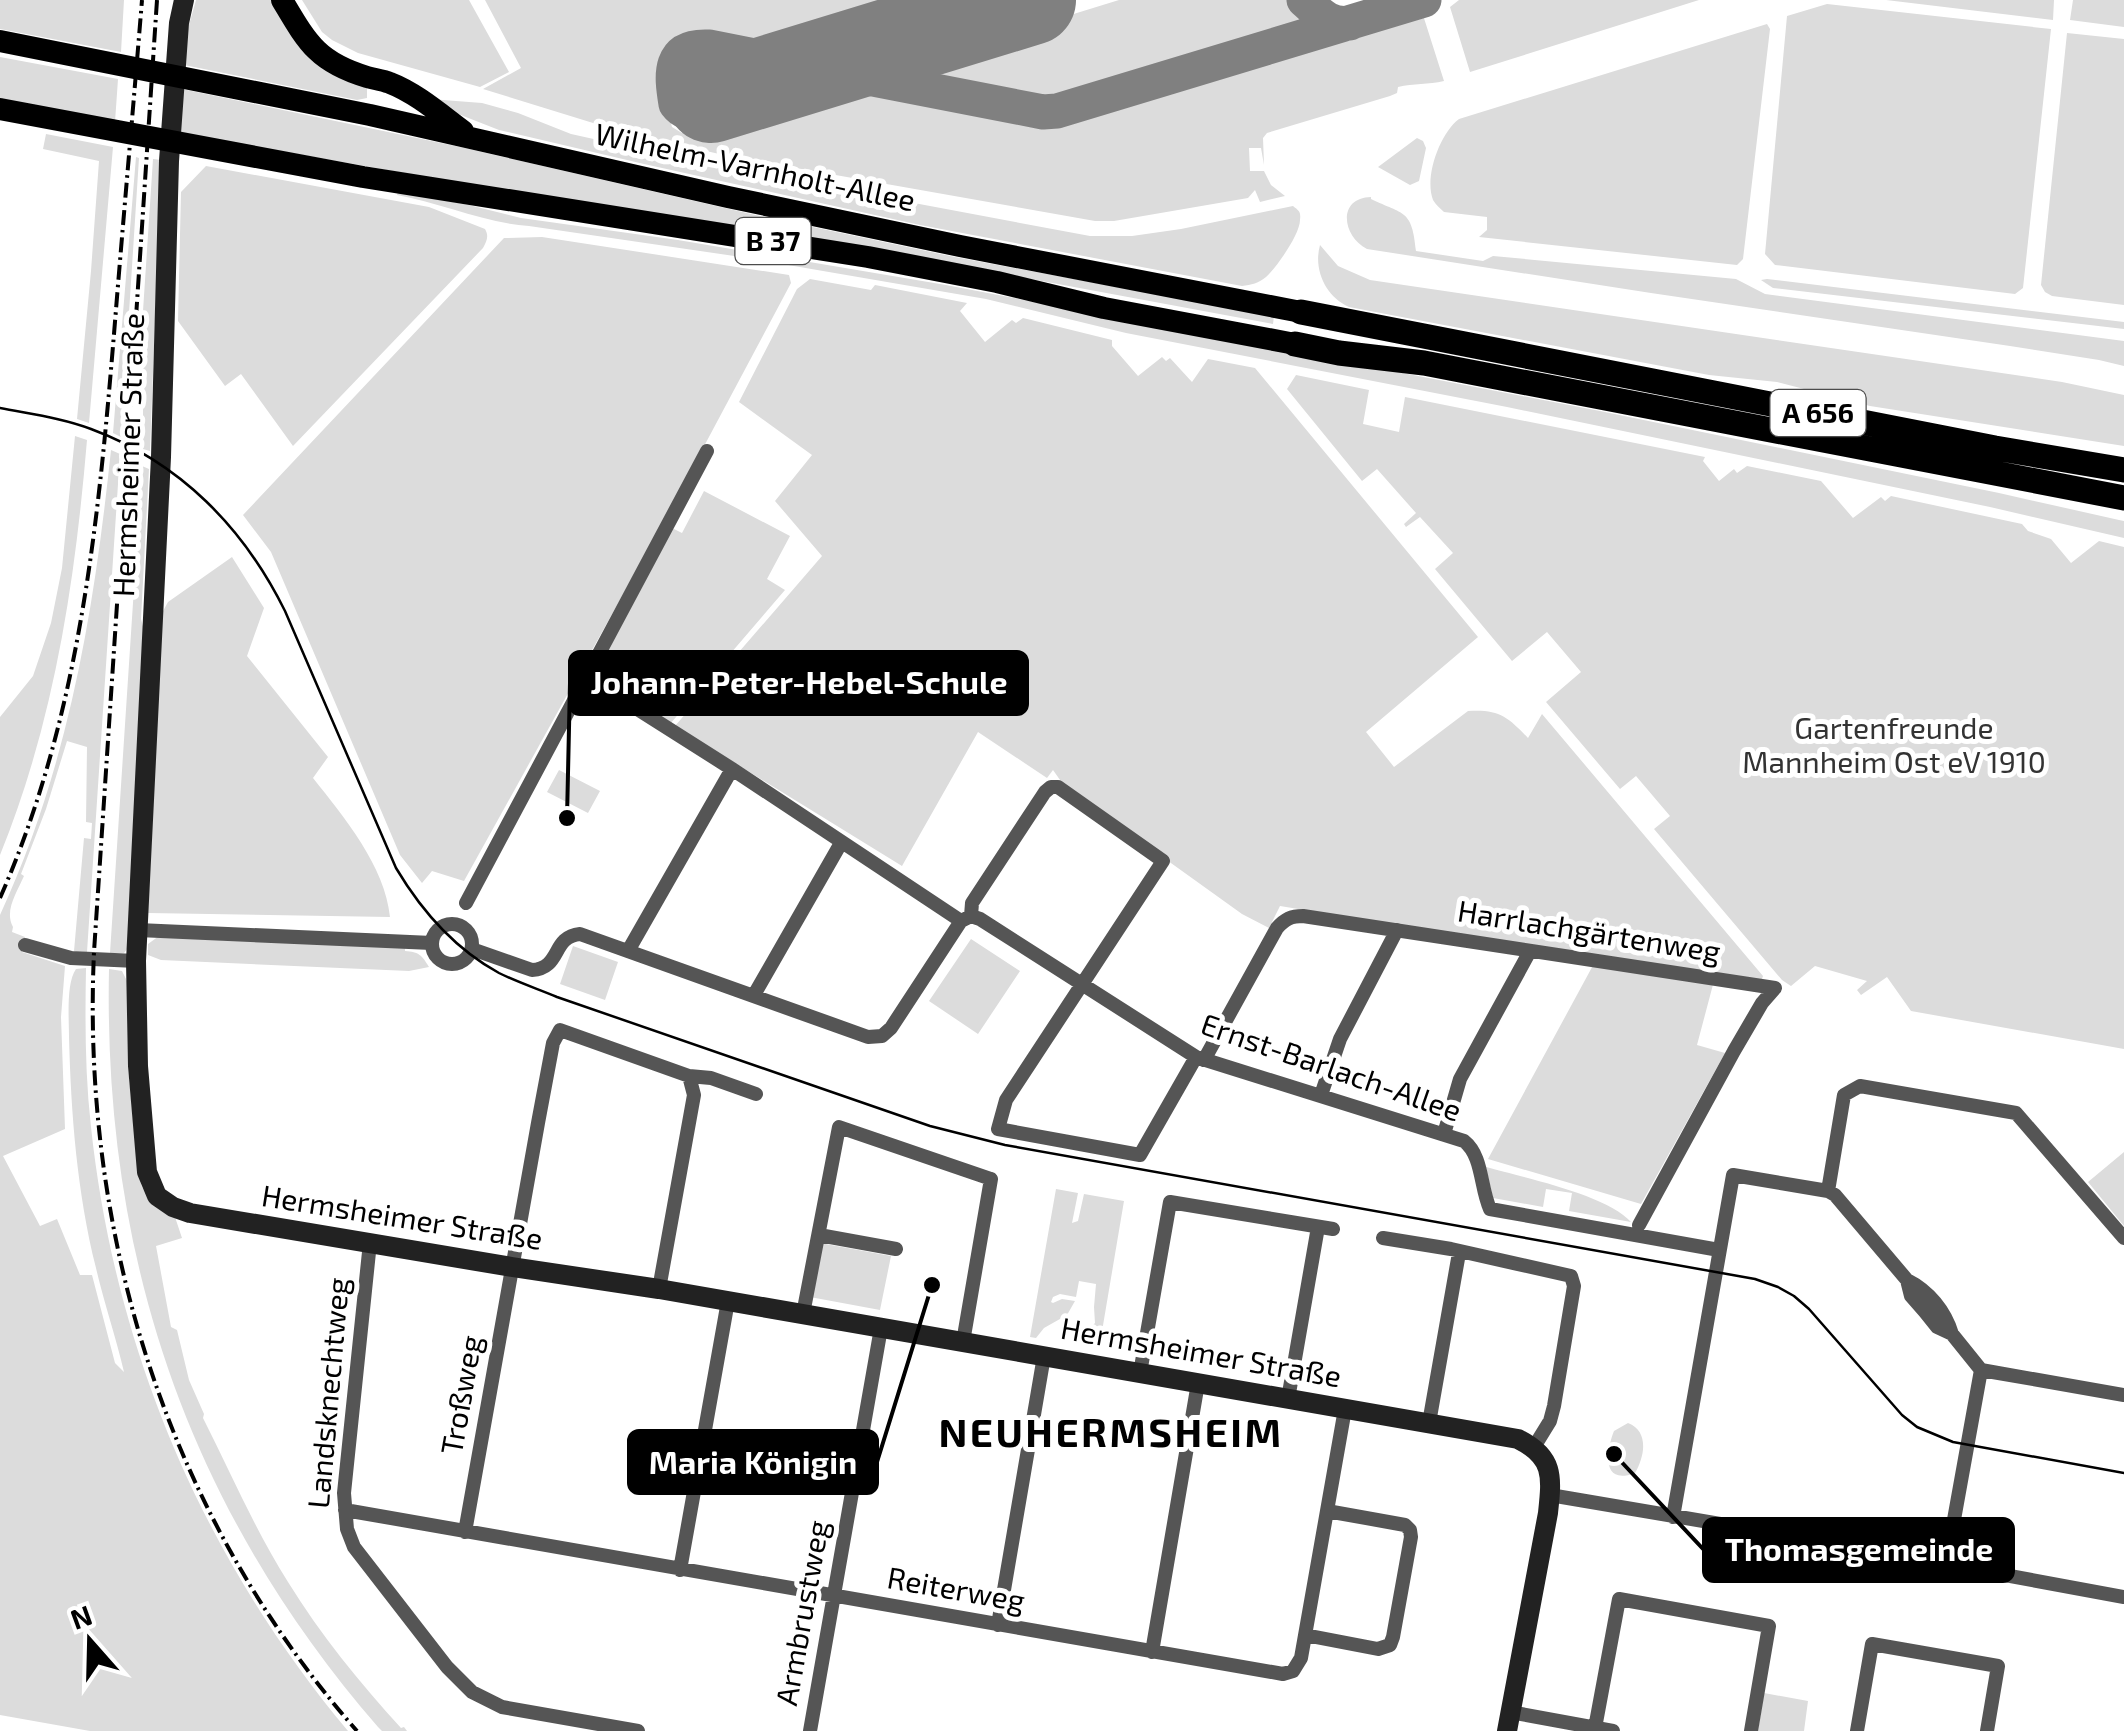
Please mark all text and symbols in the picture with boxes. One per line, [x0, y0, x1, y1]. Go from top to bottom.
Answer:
street label: Wilhelm-Varnholt-Allee [592, 115, 919, 218]
road number: B 37 [736, 218, 810, 264]
street label: Hermsheimer Straße [104, 312, 150, 598]
road number: A 656 [1770, 390, 1866, 436]
callout: Johann-Peter-Hebel-Schule [570, 652, 1027, 714]
text: Johann-Peter-Hebel-Schule [590, 662, 1008, 700]
park label: Gartenfreunde Mannheim Ost eV 1910 [1742, 709, 2046, 779]
street label: Harrlachgärtenweg [1455, 891, 1724, 969]
street label: Ernst-Barlach-Allee [1197, 1005, 1467, 1128]
street label: Hermsheimer Straße [259, 1176, 545, 1256]
street label: Landsknechtweg [299, 1276, 355, 1510]
street label: Hermsheimer Straße [1058, 1309, 1344, 1393]
street label: Troßweg [432, 1332, 488, 1457]
district label: NEUHERMSHEIM [938, 1407, 1284, 1455]
callout: Maria Königin [629, 1431, 877, 1493]
text: Maria Königin [649, 1442, 857, 1480]
street label: Armbrustweg [767, 1517, 835, 1708]
callout: Thomasgemeinde [1704, 1519, 2013, 1581]
text: Thomasgemeinde [1725, 1529, 1993, 1567]
street label: Reiterweg [885, 1558, 1028, 1618]
north arrow [40, 1591, 140, 1691]
text: N [66, 1597, 96, 1636]

